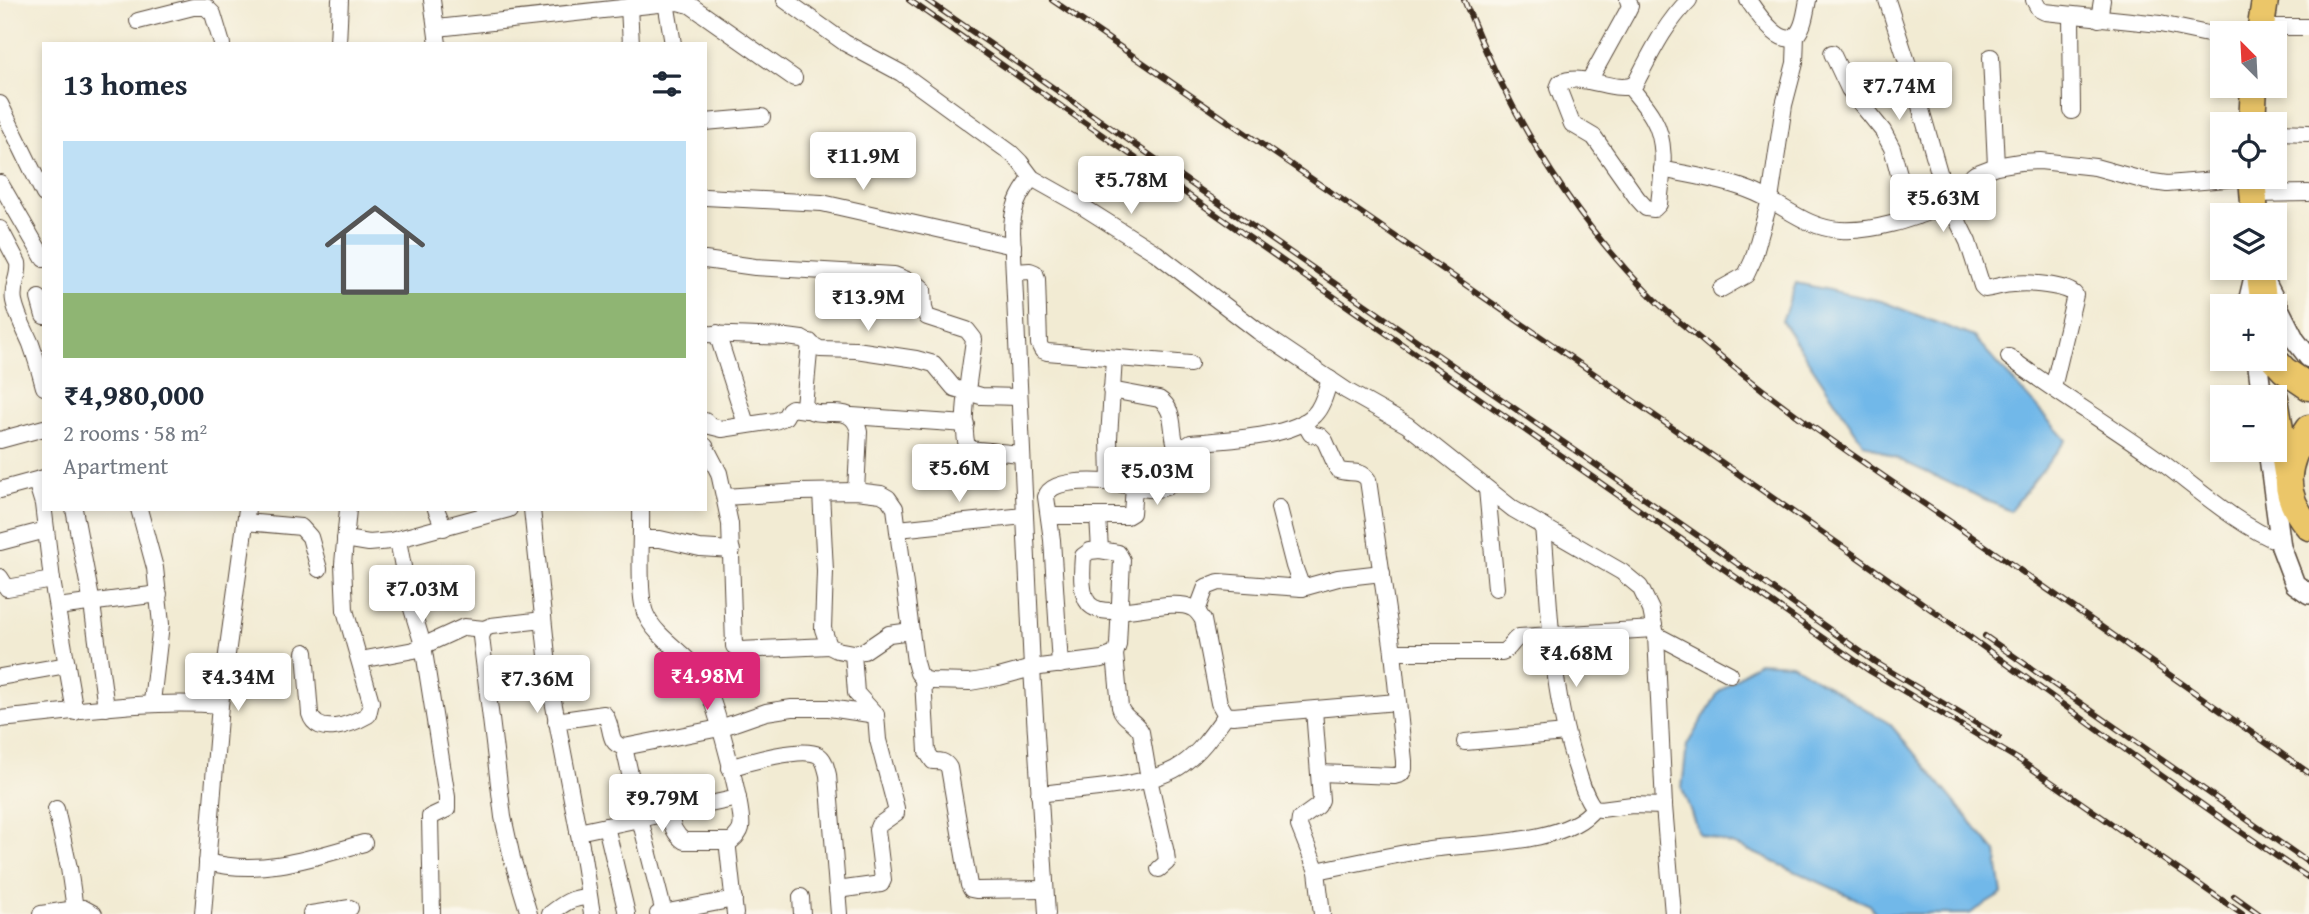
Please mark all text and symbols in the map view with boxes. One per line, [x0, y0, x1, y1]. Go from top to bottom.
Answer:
north arrow [2210, 21, 2287, 98]
map controls [2210, 21, 2287, 462]
text: 13 homes [63, 62, 188, 106]
pin: ₹7.74M [1842, 62, 1956, 122]
icon: filters [648, 65, 686, 103]
text: ₹7.74M [1862, 68, 1936, 101]
button: locate [2210, 112, 2287, 189]
pin: ₹11.9M [806, 132, 920, 192]
text: ₹11.9M [826, 138, 900, 171]
pin: ₹5.78M [1074, 156, 1188, 216]
text: ₹5.78M [1094, 162, 1168, 195]
pin: ₹5.63M [1886, 174, 2000, 234]
text: ₹5.63M [1906, 180, 1980, 213]
icon: home [312, 187, 438, 313]
button: layers [2210, 203, 2287, 280]
pin: ₹13.9M [811, 274, 925, 333]
text: ₹13.9M [831, 279, 905, 312]
button: + [2210, 294, 2287, 371]
text: ₹4,980,000 [63, 372, 204, 416]
button: − [2210, 385, 2287, 462]
text: 2 rooms · 58 m² [63, 416, 207, 449]
pin: ₹5.6M [910, 444, 1008, 504]
pin: ₹5.03M [1100, 448, 1214, 507]
text: Apartment [63, 449, 168, 482]
text: ₹5.6M [928, 450, 990, 483]
text: ₹5.03M [1120, 453, 1194, 486]
pin: ₹7.03M [365, 566, 479, 625]
text: ₹7.03M [385, 571, 459, 604]
pin: ₹4.68M [1519, 630, 1633, 689]
text: ₹4.68M [1539, 635, 1613, 668]
pin: ₹4.98M [650, 652, 764, 712]
pin: ₹4.34M [181, 654, 295, 713]
pin: ₹7.36M [480, 656, 594, 715]
text: ₹4.98M [670, 658, 744, 691]
text: ₹4.34M [201, 659, 275, 692]
text: ₹7.36M [500, 661, 574, 694]
pin: ₹9.79M [605, 774, 719, 834]
text: ₹9.79M [625, 780, 699, 813]

